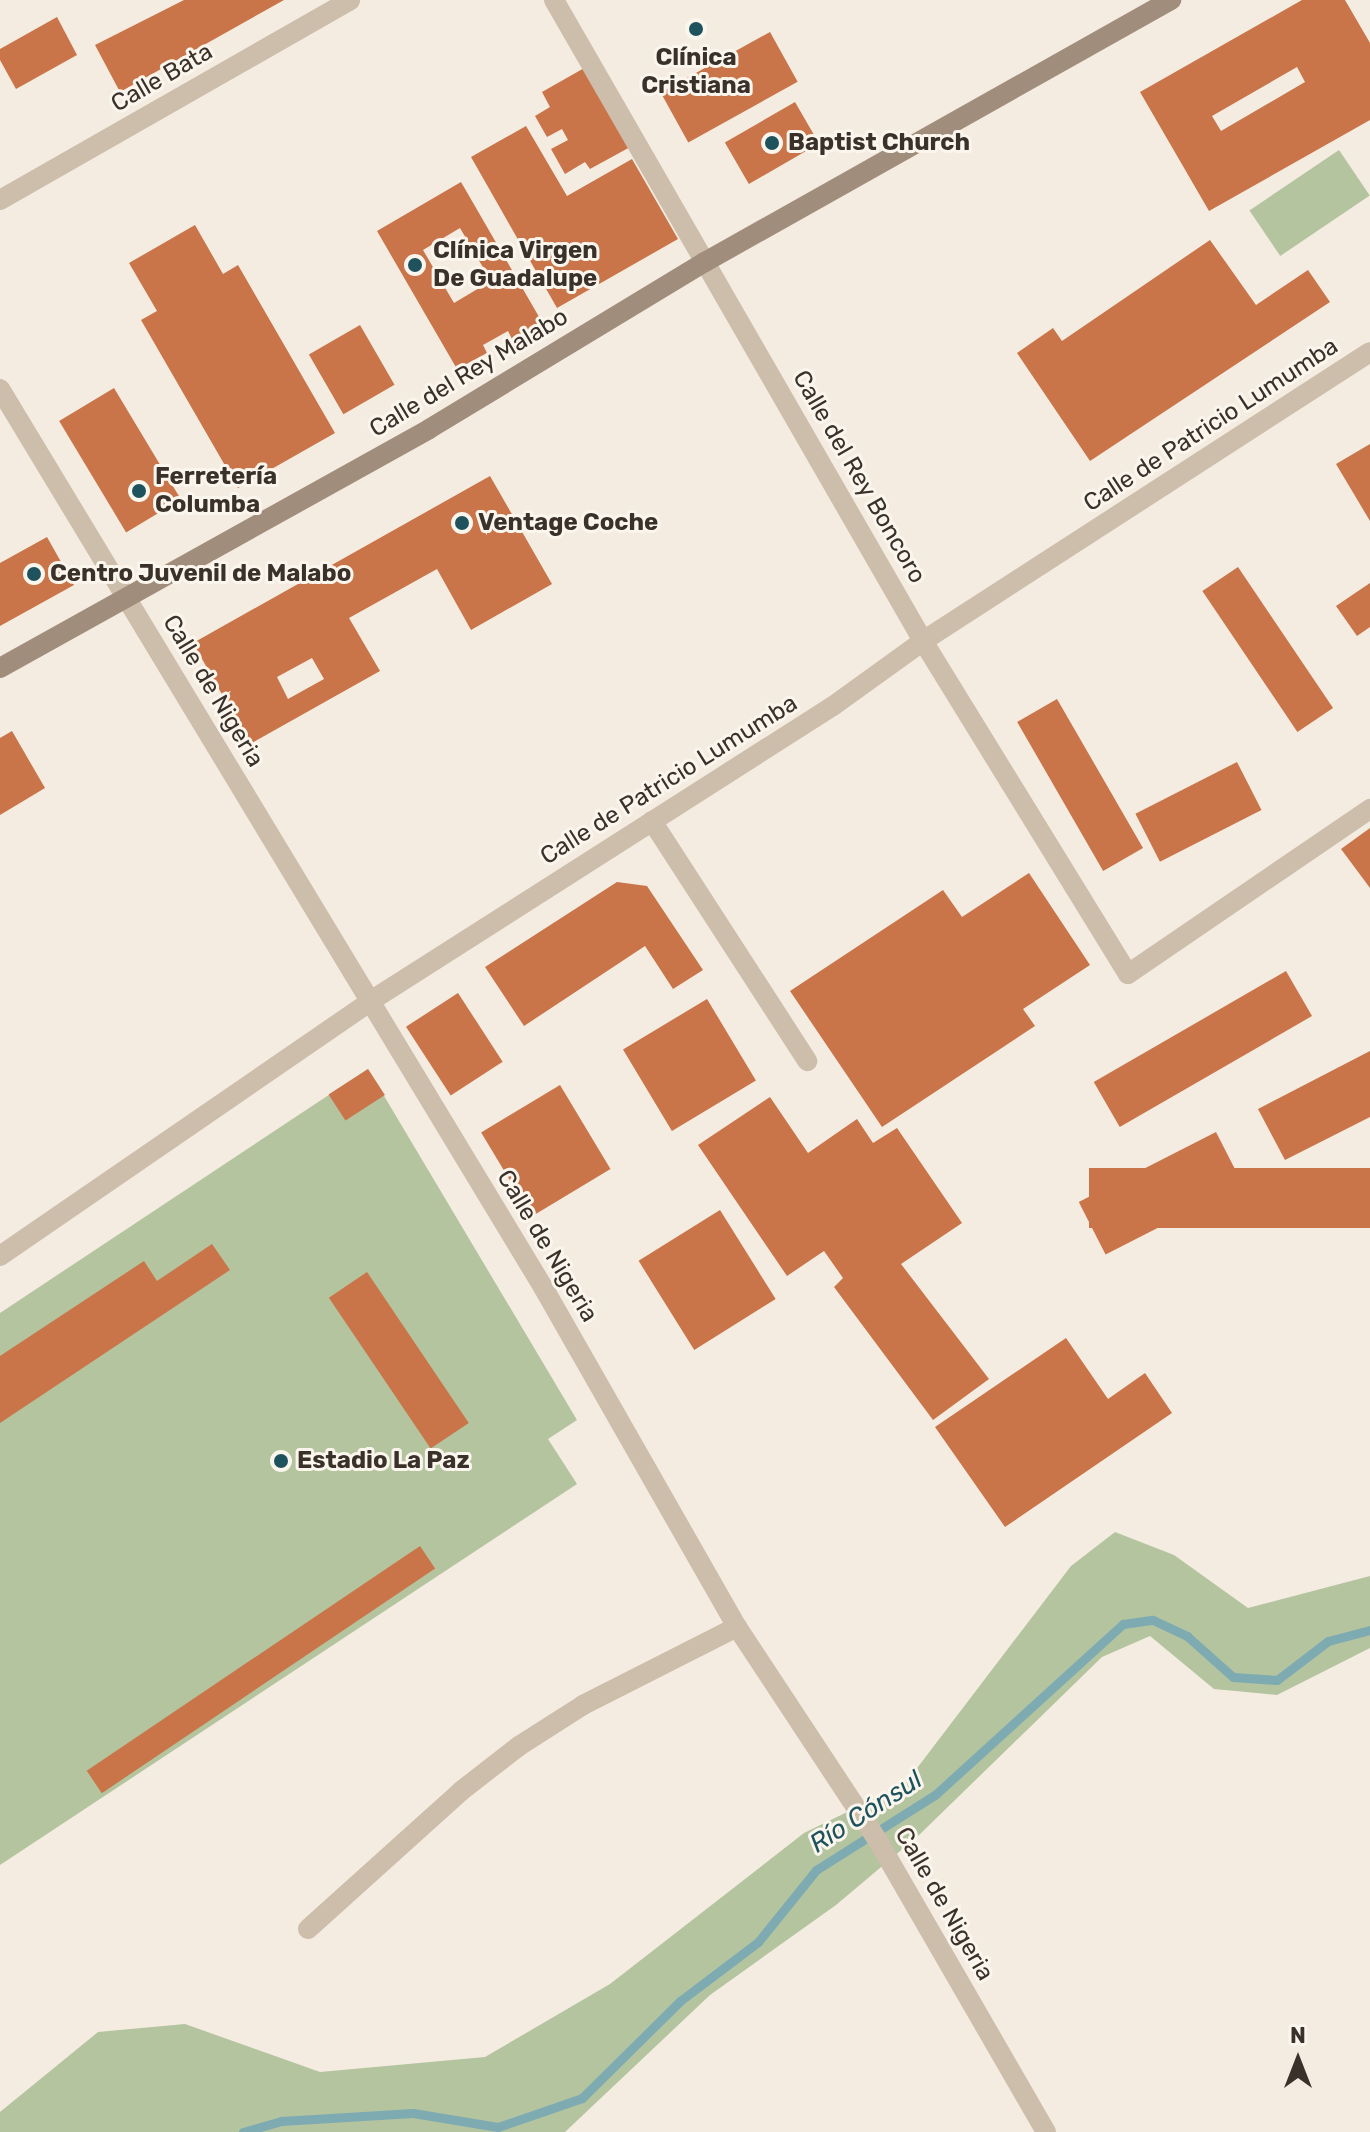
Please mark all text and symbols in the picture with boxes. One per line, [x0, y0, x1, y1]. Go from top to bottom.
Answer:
marker: Clínica Cristiana [685, 18, 707, 40]
street label: Calle Bata [106, 38, 218, 118]
place label: Clínica Cristiana [641, 44, 751, 100]
place label: Baptist Church [788, 129, 970, 157]
marker: Baptist Church [763, 134, 781, 152]
place label: Clínica Virgen De Guadalupe [433, 237, 598, 293]
marker: Clínica Virgen De Guadalupe [404, 254, 426, 276]
street label: Calle del Rey Malabo [364, 302, 574, 444]
street label: Calle de Patricio Lumumba [1078, 332, 1344, 518]
street label: Calle del Rey Boncoro [786, 365, 932, 589]
place label: Ferretería Columba [155, 463, 277, 519]
marker: Ferretería Columba [130, 482, 148, 500]
place label: Ventage Coche [478, 509, 658, 537]
marker: Ventage Coche [453, 514, 471, 532]
place label: Centro Juvenil de Malabo [50, 560, 351, 588]
marker: Centro Juvenil de Malabo [25, 565, 43, 583]
street label: Calle de Nigeria [156, 610, 270, 772]
street label: Calle de Patricio Lumumba [535, 689, 803, 871]
street label: Calle de Nigeria [490, 1165, 604, 1327]
place label: Estadio La Paz [297, 1447, 470, 1475]
marker: Estadio La Paz [272, 1452, 290, 1470]
water label: Río Cónsul [804, 1764, 928, 1860]
street label: Calle de Nigeria [888, 1822, 1000, 1986]
north arrow [1258, 2020, 1338, 2100]
text: N [1290, 2022, 1306, 2049]

